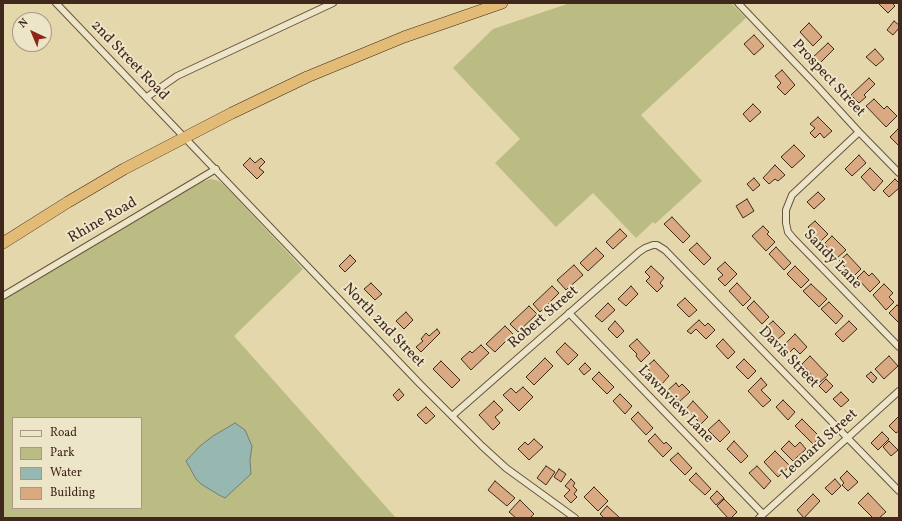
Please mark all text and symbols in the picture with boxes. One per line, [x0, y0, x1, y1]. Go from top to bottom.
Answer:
north arrow [12, 12, 52, 52]
text: N [16, 16, 32, 32]
street label: 2nd Street Road [86, 17, 172, 105]
street label: Prospect Street [788, 37, 868, 121]
street label: Rhine Road [65, 194, 141, 248]
street label: Sandy Lane [799, 226, 865, 294]
street label: North 2nd Street [338, 280, 428, 372]
street label: Robert Street [505, 283, 583, 353]
street label: Davis Street [754, 323, 822, 393]
street label: Lawnview Lane [633, 362, 717, 448]
street label: Leonard Street [778, 406, 862, 484]
legend [12, 417, 142, 509]
text: Road [50, 425, 77, 441]
text: Park [50, 445, 75, 461]
text: Water [50, 465, 82, 481]
text: Building [50, 485, 95, 501]

